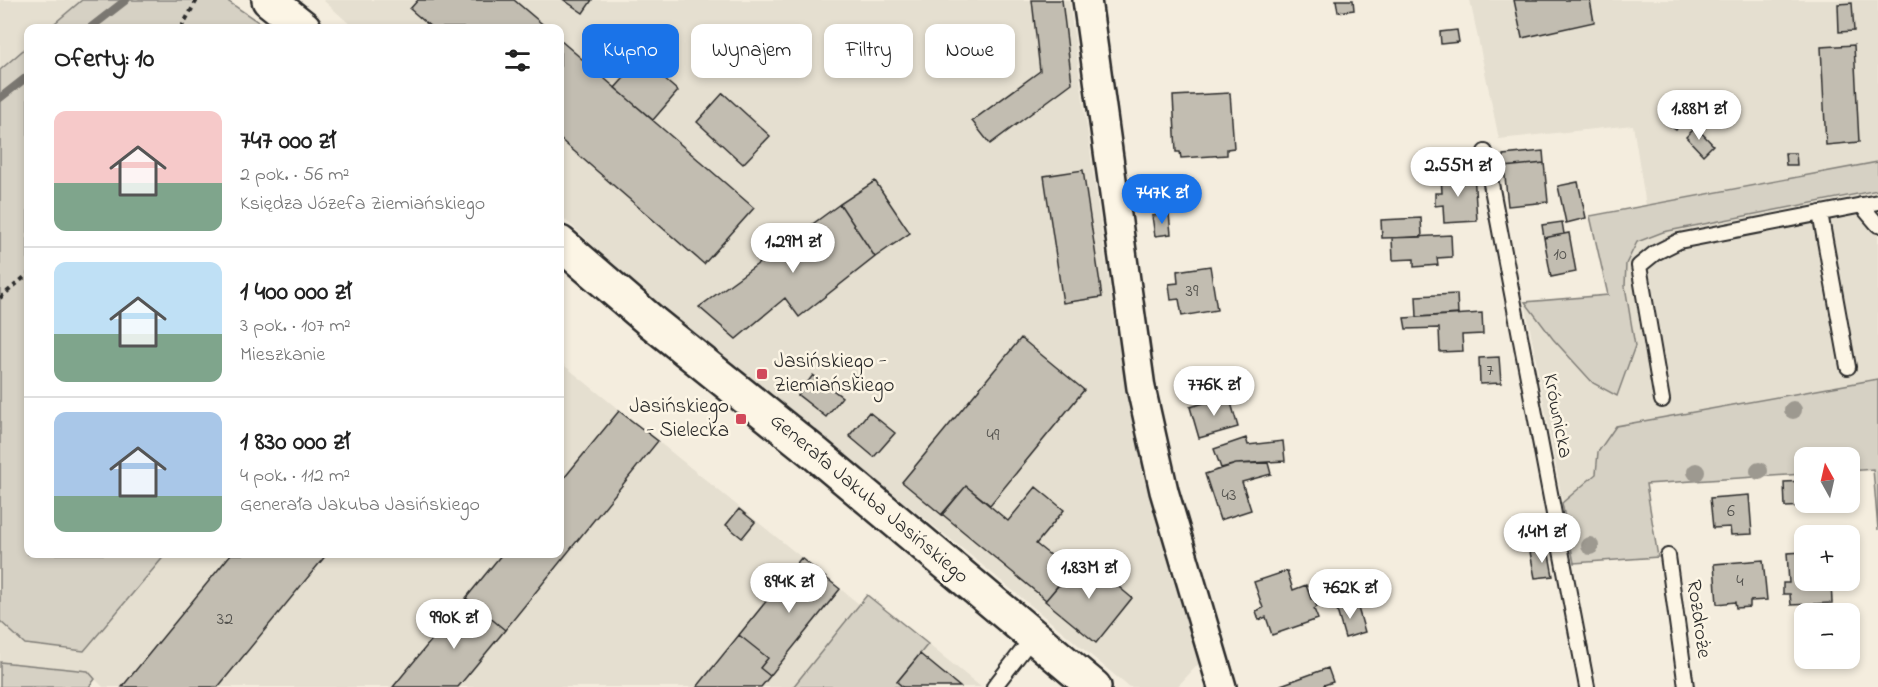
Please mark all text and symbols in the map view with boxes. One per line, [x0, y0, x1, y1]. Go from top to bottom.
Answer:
chip: Kupno [582, 24, 679, 78]
chip: Wynajem [691, 24, 812, 78]
chip: Filtry [824, 24, 913, 78]
chip: Nowe [925, 24, 1015, 78]
text: Oferty: 10 [54, 41, 154, 79]
icon: filters [501, 44, 534, 77]
pin: 1.88M zł [1637, 90, 1761, 141]
text: 1.88M zł [1671, 95, 1727, 124]
text: 747 000 zł [240, 123, 336, 161]
icon: home [102, 135, 174, 207]
pin: 2.55M zł [1396, 147, 1520, 198]
text: 2.55M zł [1425, 152, 1491, 181]
text: 2 pok. · 56 m² [240, 161, 349, 190]
pin: 747K zł [1107, 174, 1217, 225]
text: 747K zł [1136, 179, 1188, 208]
text: Księdza Józefa Ziemiańskiego [240, 190, 485, 219]
pin: 1.29M zł [731, 223, 855, 274]
text: 1.29M zł [765, 228, 821, 257]
house number: 10 [1553, 242, 1567, 268]
text: 1 400 000 zł [240, 274, 351, 312]
house number: 39 [1186, 279, 1199, 305]
icon: home [102, 286, 174, 358]
text: 3 pok. · 107 m² [240, 312, 351, 341]
text: Mieszkanie [240, 341, 325, 370]
place label: Jasińskiego - Ziemiańskiego [774, 347, 894, 403]
house number: 7 [1486, 358, 1494, 384]
pin: 776K zł [1159, 366, 1269, 417]
marker: Jasińskiego - Ziemiańskiego [755, 367, 769, 381]
text: 776K zł [1188, 371, 1240, 400]
street label: Krównicka [1534, 371, 1580, 461]
place label: Jasińskiego - Sielecka [629, 392, 729, 446]
street label: Generała Jakuba Jasińskiego [762, 407, 975, 593]
marker: Jasińskiego - Sielecka [734, 412, 748, 426]
house number: 49 [987, 423, 1000, 449]
text: 1 830 000 zł [240, 424, 350, 462]
icon: home [102, 436, 174, 508]
north arrow [1794, 447, 1860, 513]
map controls [1794, 447, 1860, 669]
text: 4 pok. · 112 m² [240, 462, 350, 491]
house number: 43 [1222, 483, 1236, 509]
text: Generała Jakuba Jasińskiego [240, 491, 480, 520]
house number: 6 [1727, 499, 1735, 525]
pin: 1.4M zł [1487, 513, 1597, 564]
text: 1.4M zł [1518, 518, 1566, 547]
button: + [1794, 525, 1860, 591]
pin: 1.83M zł [1027, 549, 1151, 600]
text: 1.83M zł [1061, 554, 1117, 583]
pin: 894K zł [734, 563, 844, 614]
text: 894K zł [764, 568, 814, 597]
pin: 762K zł [1295, 569, 1405, 620]
house number: 4 [1736, 569, 1744, 595]
text: 762K zł [1323, 574, 1377, 603]
street label: Rozdroże [1678, 578, 1718, 661]
pin: 990K zł [399, 599, 509, 650]
button: − [1794, 603, 1860, 669]
text: 990K zł [430, 604, 478, 633]
house number: 32 [217, 607, 233, 633]

